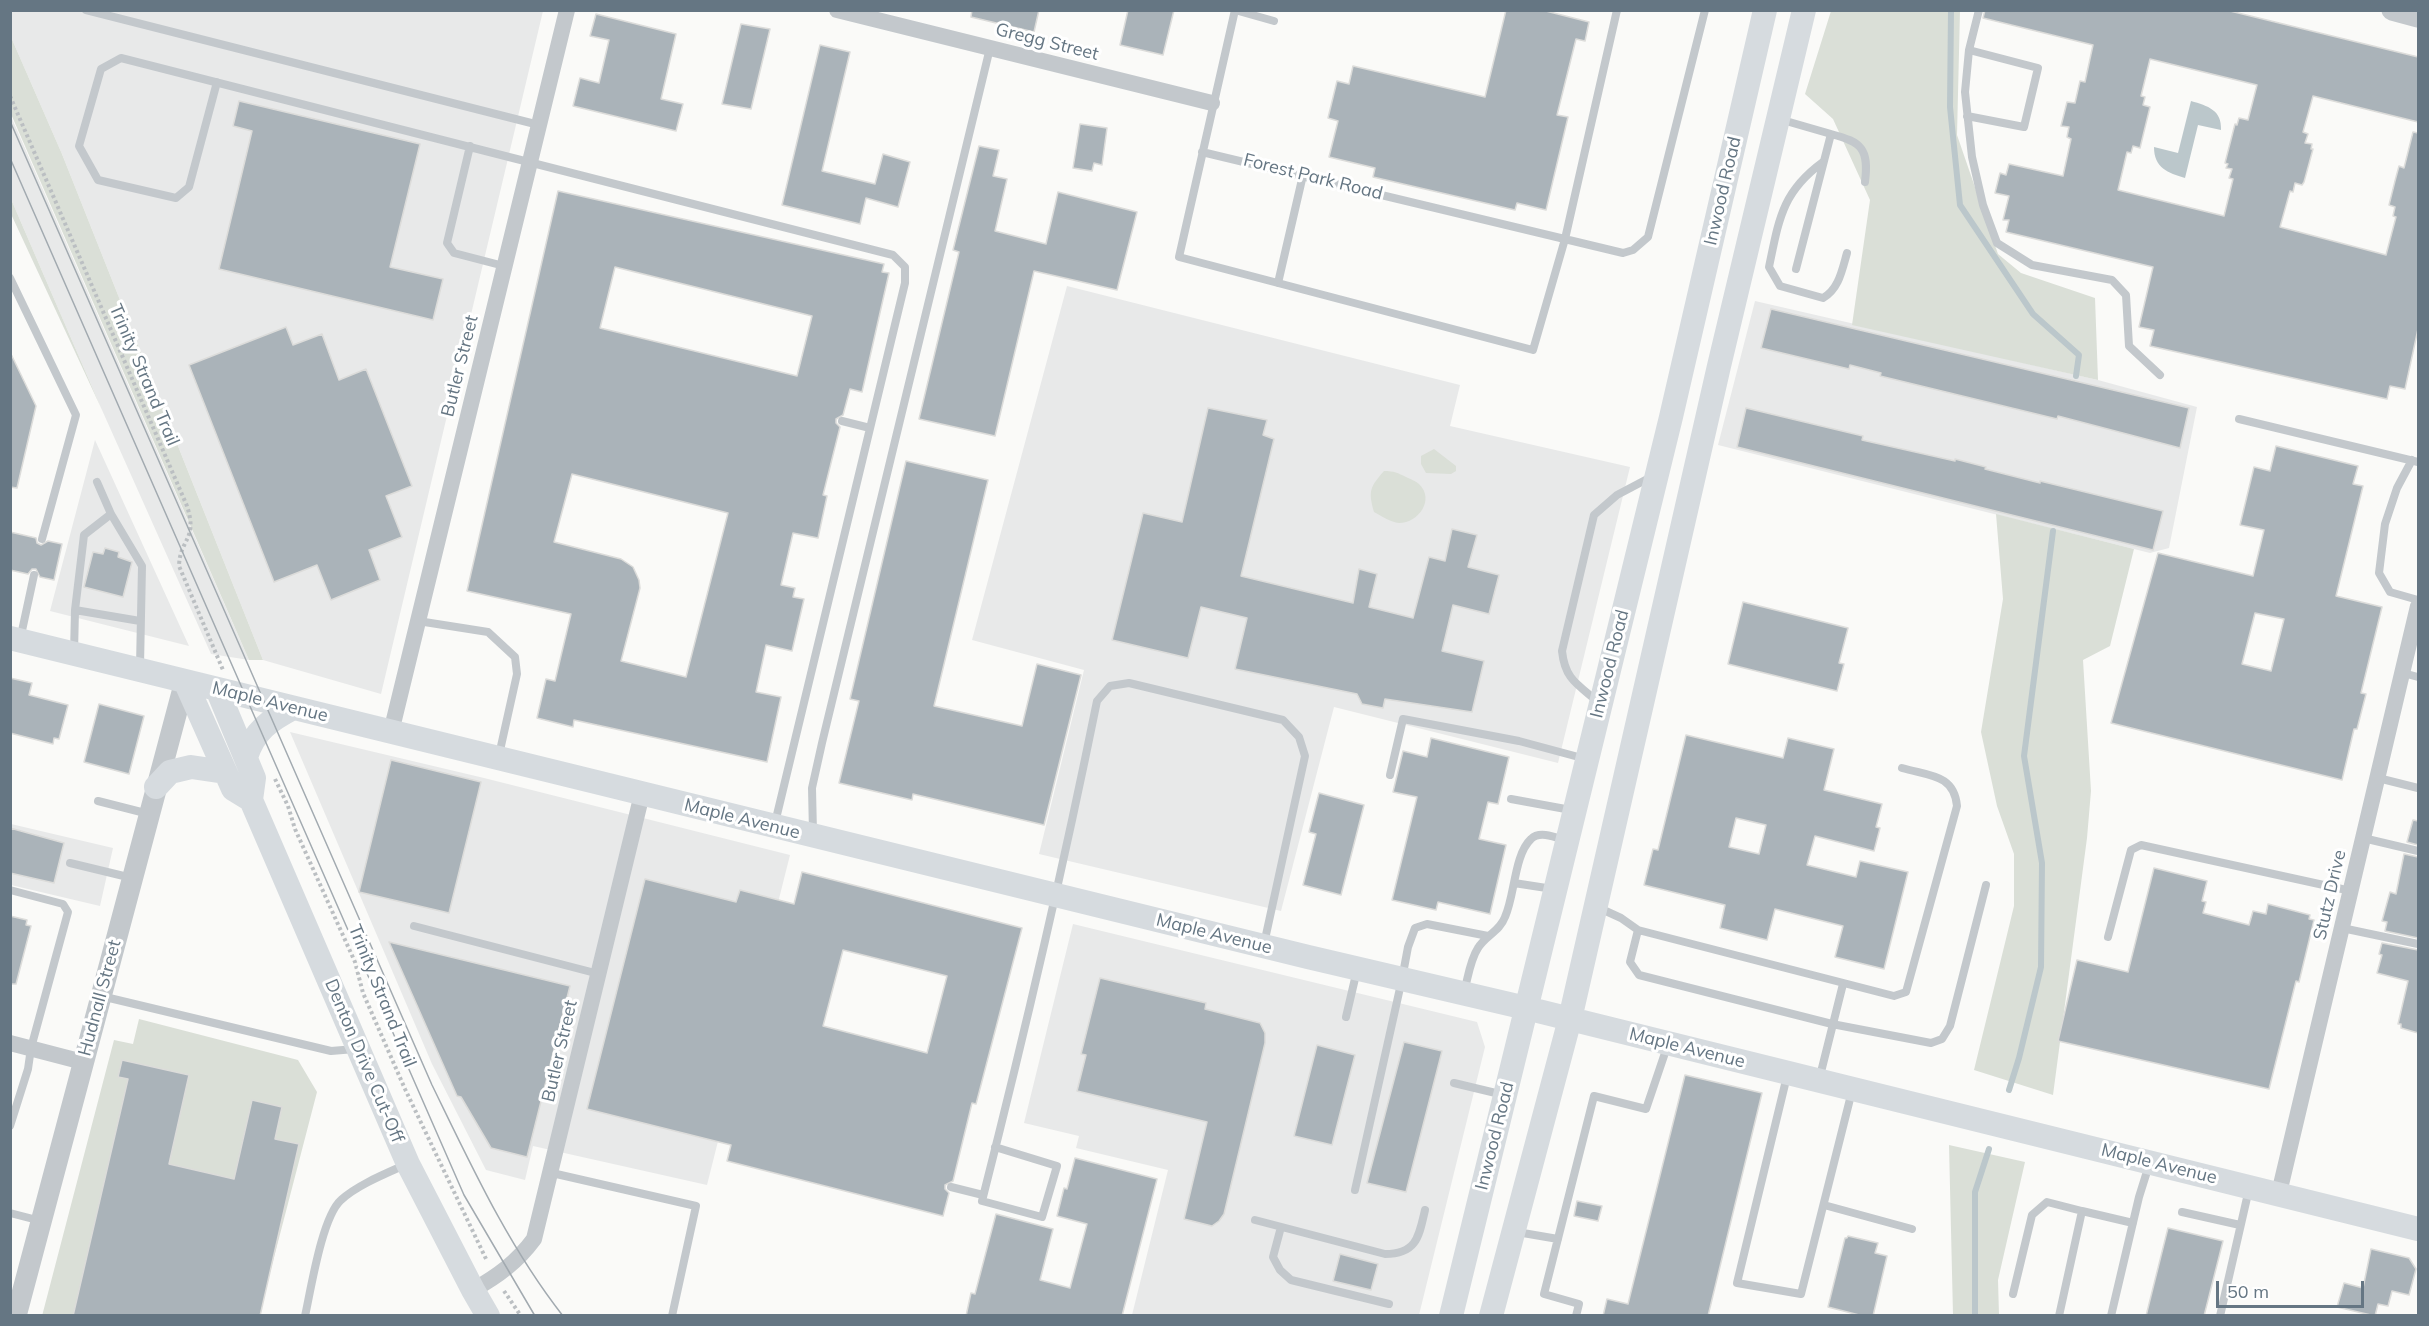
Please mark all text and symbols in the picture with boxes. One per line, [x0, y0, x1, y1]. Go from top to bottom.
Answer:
street label: Gregg Street [993, 19, 1101, 65]
street label: Inwood Road [1700, 135, 1746, 247]
street label: Forest Park Road [1241, 149, 1385, 205]
street label: Trinity Strand Trail [104, 301, 184, 449]
street label: Butler Street [437, 313, 483, 419]
street label: Inwood Road [1586, 608, 1634, 720]
street label: Maple Avenue [210, 677, 330, 727]
street label: Maple Avenue [682, 794, 802, 844]
street label: Stutz Drive [2309, 848, 2351, 942]
street label: Maple Avenue [1154, 909, 1274, 959]
street label: Trinity Strand Trail [344, 922, 420, 1070]
street label: Hudnall Street [74, 938, 126, 1058]
street label: Denton Drive Cut-Off [320, 976, 408, 1146]
street label: Butler Street [538, 998, 582, 1104]
street label: Maple Avenue [1627, 1023, 1747, 1073]
street label: Inwood Road [1471, 1080, 1519, 1192]
street label: Maple Avenue [2099, 1139, 2219, 1189]
scale bar [2219, 1269, 2368, 1307]
text: 50 m [2227, 1280, 2269, 1303]

